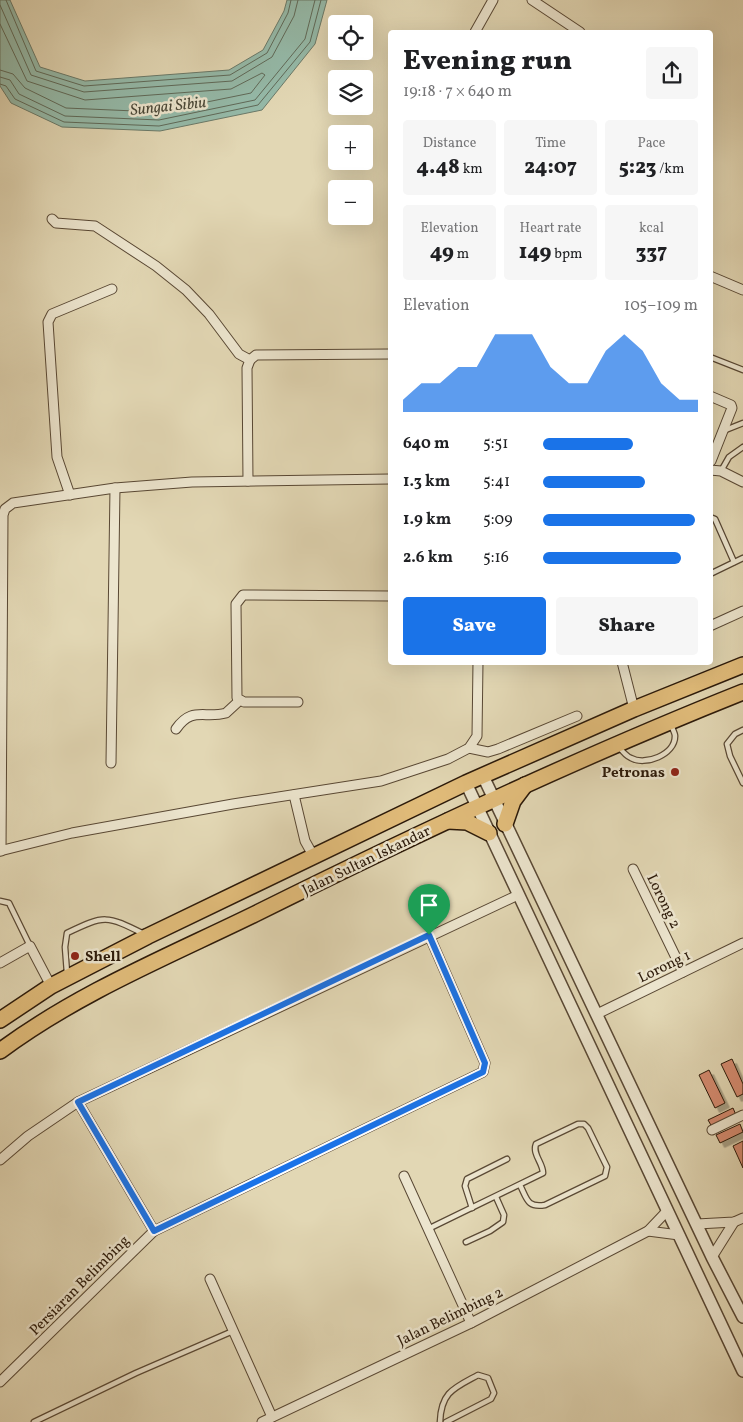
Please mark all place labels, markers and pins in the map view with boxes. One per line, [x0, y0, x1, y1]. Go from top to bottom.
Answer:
place label: Petronas [602, 763, 665, 784]
marker: Petronas [669, 766, 681, 778]
pin [408, 884, 450, 935]
place label: Shell [85, 947, 121, 968]
marker: Shell [69, 950, 81, 962]

